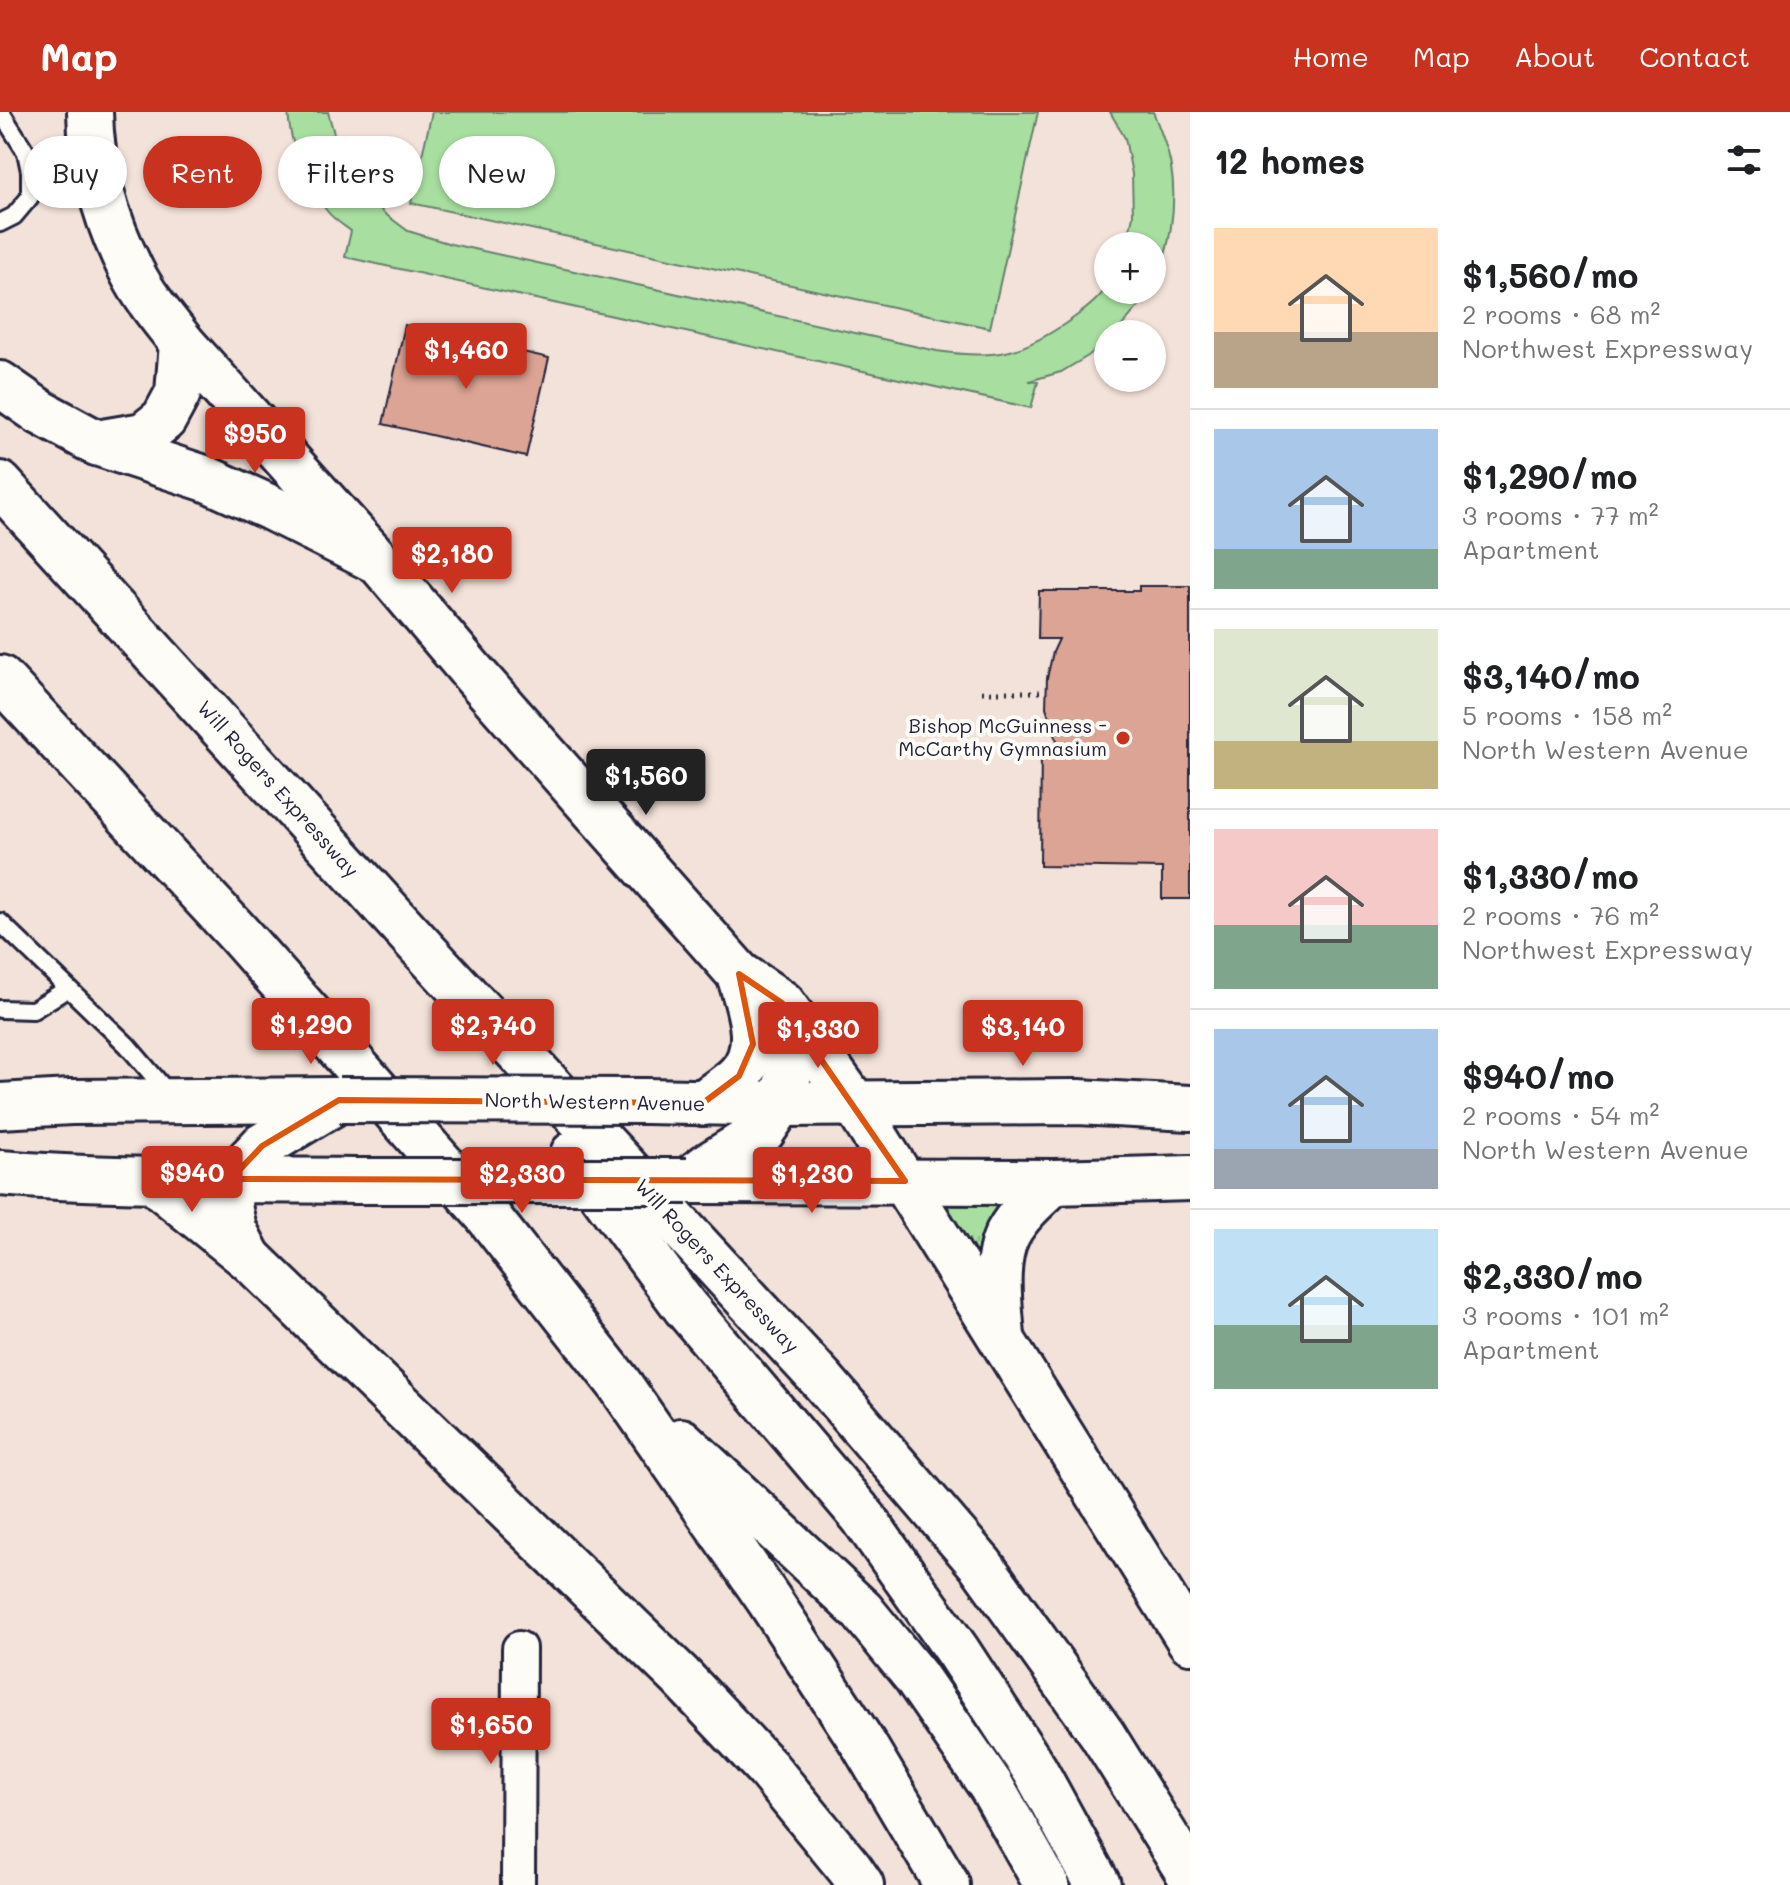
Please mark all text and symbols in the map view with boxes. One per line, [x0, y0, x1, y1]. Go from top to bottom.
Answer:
text: Map [40, 31, 118, 81]
text: Home [1293, 38, 1369, 74]
text: Map [1413, 38, 1470, 74]
text: About [1514, 38, 1595, 74]
text: Contact [1639, 38, 1750, 74]
chip: Buy [24, 136, 127, 208]
chip: Rent [143, 136, 262, 208]
chip: Filters [278, 136, 423, 208]
chip: New [439, 136, 555, 208]
text: 12 homes [1214, 138, 1365, 183]
icon: filters [1722, 138, 1766, 182]
map controls [1094, 232, 1166, 392]
button: + [1094, 232, 1166, 304]
text: $1,560/mo [1462, 252, 1638, 297]
icon: home [1278, 260, 1374, 356]
text: 2 rooms · 68 m² [1462, 297, 1660, 331]
button: − [1094, 320, 1166, 392]
pin: $1,460 [401, 323, 531, 391]
text: Northwest Expressway [1462, 331, 1753, 365]
text: $1,460 [424, 332, 508, 366]
pin: $950 [208, 407, 302, 475]
text: $950 [223, 416, 287, 450]
text: $1,290/mo [1462, 453, 1637, 498]
icon: home [1278, 461, 1374, 557]
text: 3 rooms · 77 m² [1462, 498, 1659, 532]
pin: $2,180 [387, 527, 517, 595]
text: Apartment [1462, 532, 1599, 566]
text: $2,180 [411, 536, 493, 570]
text: $3,140/mo [1462, 653, 1640, 698]
icon: home [1278, 661, 1374, 757]
street label: Will Rogers Expressway [192, 694, 365, 882]
text: 5 rooms · 158 m² [1462, 698, 1672, 732]
place label: Bishop McGuinness - McCarthy Gymnasium [898, 712, 1107, 761]
marker: Bishop McGuinness - McCarthy Gymnasium [1114, 729, 1132, 747]
text: North Western Avenue [1462, 732, 1749, 766]
pin: $1,560 [581, 749, 711, 817]
text: $1,560 [604, 758, 688, 792]
text: $1,330/mo [1462, 853, 1639, 898]
icon: home [1278, 861, 1374, 957]
text: 2 rooms · 76 m² [1462, 898, 1659, 932]
text: Northwest Expressway [1462, 932, 1753, 966]
pin: $1,290 [246, 998, 376, 1066]
pin: $2,740 [428, 999, 558, 1067]
pin: $3,140 [958, 1000, 1088, 1068]
pin: $1,330 [753, 1002, 883, 1070]
text: $1,290 [270, 1007, 352, 1041]
text: $2,740 [450, 1008, 536, 1042]
text: $3,140 [981, 1009, 1065, 1043]
text: $1,330 [776, 1011, 860, 1045]
text: $940/mo [1462, 1053, 1614, 1098]
icon: home [1278, 1061, 1374, 1157]
street label: North Western Avenue [484, 1086, 706, 1116]
text: 2 rooms · 54 m² [1462, 1098, 1659, 1132]
text: North Western Avenue [1462, 1132, 1749, 1166]
pin: $940 [145, 1146, 239, 1214]
pin: $2,330 [457, 1147, 587, 1215]
pin: $1,230 [747, 1147, 877, 1215]
text: $940 [160, 1155, 224, 1189]
text: $2,330 [479, 1156, 565, 1190]
text: $1,230 [771, 1156, 853, 1190]
street label: Will Rogers Expressway [630, 1173, 805, 1358]
text: $2,330/mo [1462, 1253, 1643, 1298]
icon: home [1278, 1261, 1374, 1357]
text: 3 rooms · 101 m² [1462, 1298, 1669, 1332]
text: Apartment [1462, 1332, 1599, 1366]
pin: $1,650 [426, 1698, 556, 1766]
text: $1,650 [449, 1707, 533, 1741]

